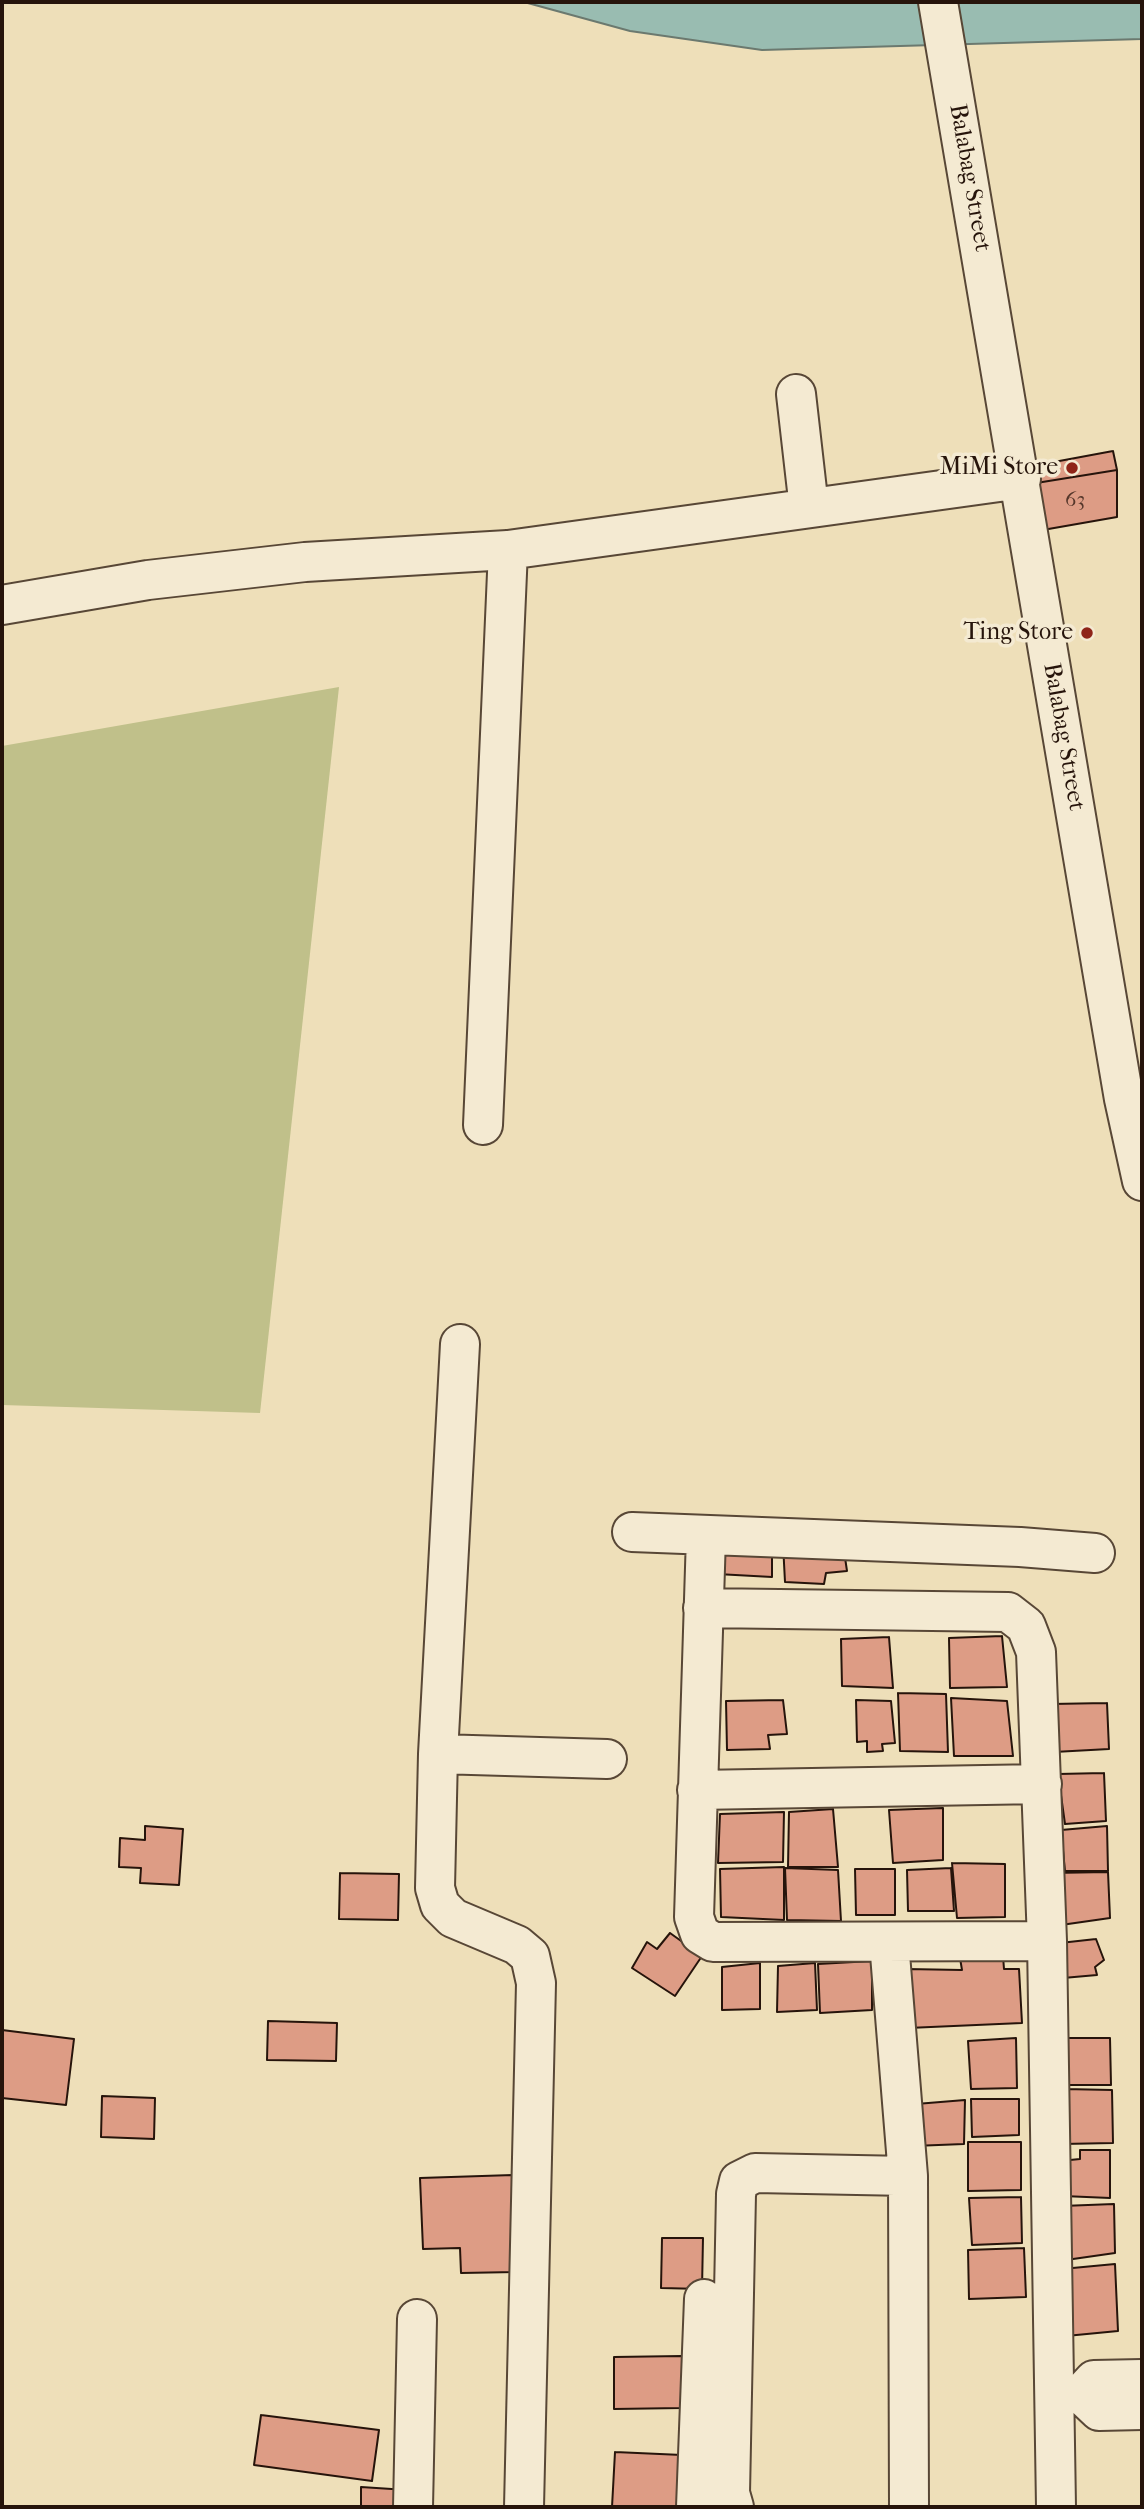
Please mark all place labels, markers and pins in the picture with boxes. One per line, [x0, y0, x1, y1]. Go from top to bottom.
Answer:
place label: MiMi Store [940, 454, 1058, 482]
marker: MiMi Store [1064, 460, 1080, 476]
place label: Ting Store [963, 619, 1073, 647]
marker: Ting Store [1079, 625, 1095, 641]

